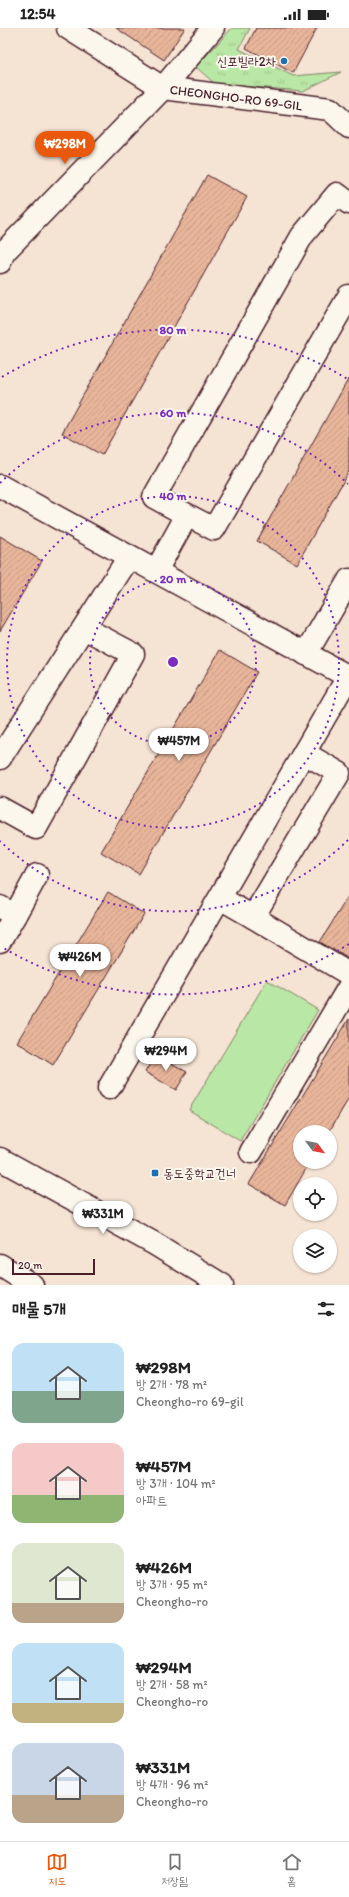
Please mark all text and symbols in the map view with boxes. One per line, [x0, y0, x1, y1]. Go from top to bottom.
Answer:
text: 12:54 [20, 5, 55, 23]
place label: 신포빌라2차 [217, 54, 277, 69]
marker: 신포빌라2차 [279, 56, 289, 66]
street label: CHEONGHO-RO 69-GIL [169, 82, 304, 114]
pin: ₩298M [37, 131, 93, 165]
text: ₩298M [44, 136, 86, 151]
text: 80 m [160, 323, 187, 337]
text: 60 m [160, 406, 187, 420]
text: 40 m [159, 489, 188, 503]
text: 20 m [160, 572, 187, 586]
centre of rings [166, 655, 180, 669]
pin: ₩457M [151, 728, 207, 762]
text: ₩457M [158, 733, 200, 748]
pin: ₩426M [52, 944, 108, 978]
text: ₩426M [59, 949, 101, 964]
pin: ₩294M [138, 1038, 194, 1072]
text: ₩294M [145, 1043, 187, 1058]
north arrow [293, 1125, 337, 1169]
map controls [293, 1125, 337, 1273]
place label: 동도중학교건너 [163, 1166, 236, 1181]
marker: 동도중학교건너 [150, 1168, 160, 1178]
button: locate [293, 1177, 337, 1221]
pin: ₩331M [75, 1201, 131, 1235]
text: ₩331M [82, 1206, 124, 1221]
button: layers [293, 1229, 337, 1273]
scale bar [12, 1257, 95, 1276]
text: 20 m [18, 1259, 42, 1272]
icon: filters [315, 1298, 337, 1320]
text: 매물 5개 [12, 1299, 66, 1319]
text: ₩298M [136, 1357, 191, 1377]
icon: home [44, 1359, 92, 1407]
text: 방 2개 · 78 m² [136, 1377, 207, 1392]
text: Cheongho-ro 69-gil [136, 1394, 244, 1409]
text: ₩457M [136, 1456, 191, 1476]
icon: home [44, 1459, 92, 1507]
text: 방 3개 · 104 m² [136, 1476, 216, 1491]
text: 아파트 [136, 1493, 167, 1508]
text: ₩426M [136, 1557, 192, 1577]
icon: home [44, 1559, 92, 1607]
text: 방 3개 · 95 m² [136, 1577, 207, 1592]
text: Cheongho-ro [136, 1594, 208, 1609]
text: ₩294M [136, 1657, 192, 1677]
icon: home [44, 1659, 92, 1707]
text: 방 2개 · 58 m² [136, 1677, 208, 1692]
text: Cheongho-ro [136, 1694, 208, 1709]
text: ₩331M [136, 1757, 190, 1777]
icon: home [44, 1759, 92, 1807]
text: 방 4개 · 96 m² [136, 1777, 208, 1792]
text: Cheongho-ro [136, 1794, 208, 1809]
tab: 지도 [46, 1851, 68, 1889]
tab: 저장됨 [161, 1851, 188, 1889]
tab: 홈 [281, 1851, 303, 1889]

